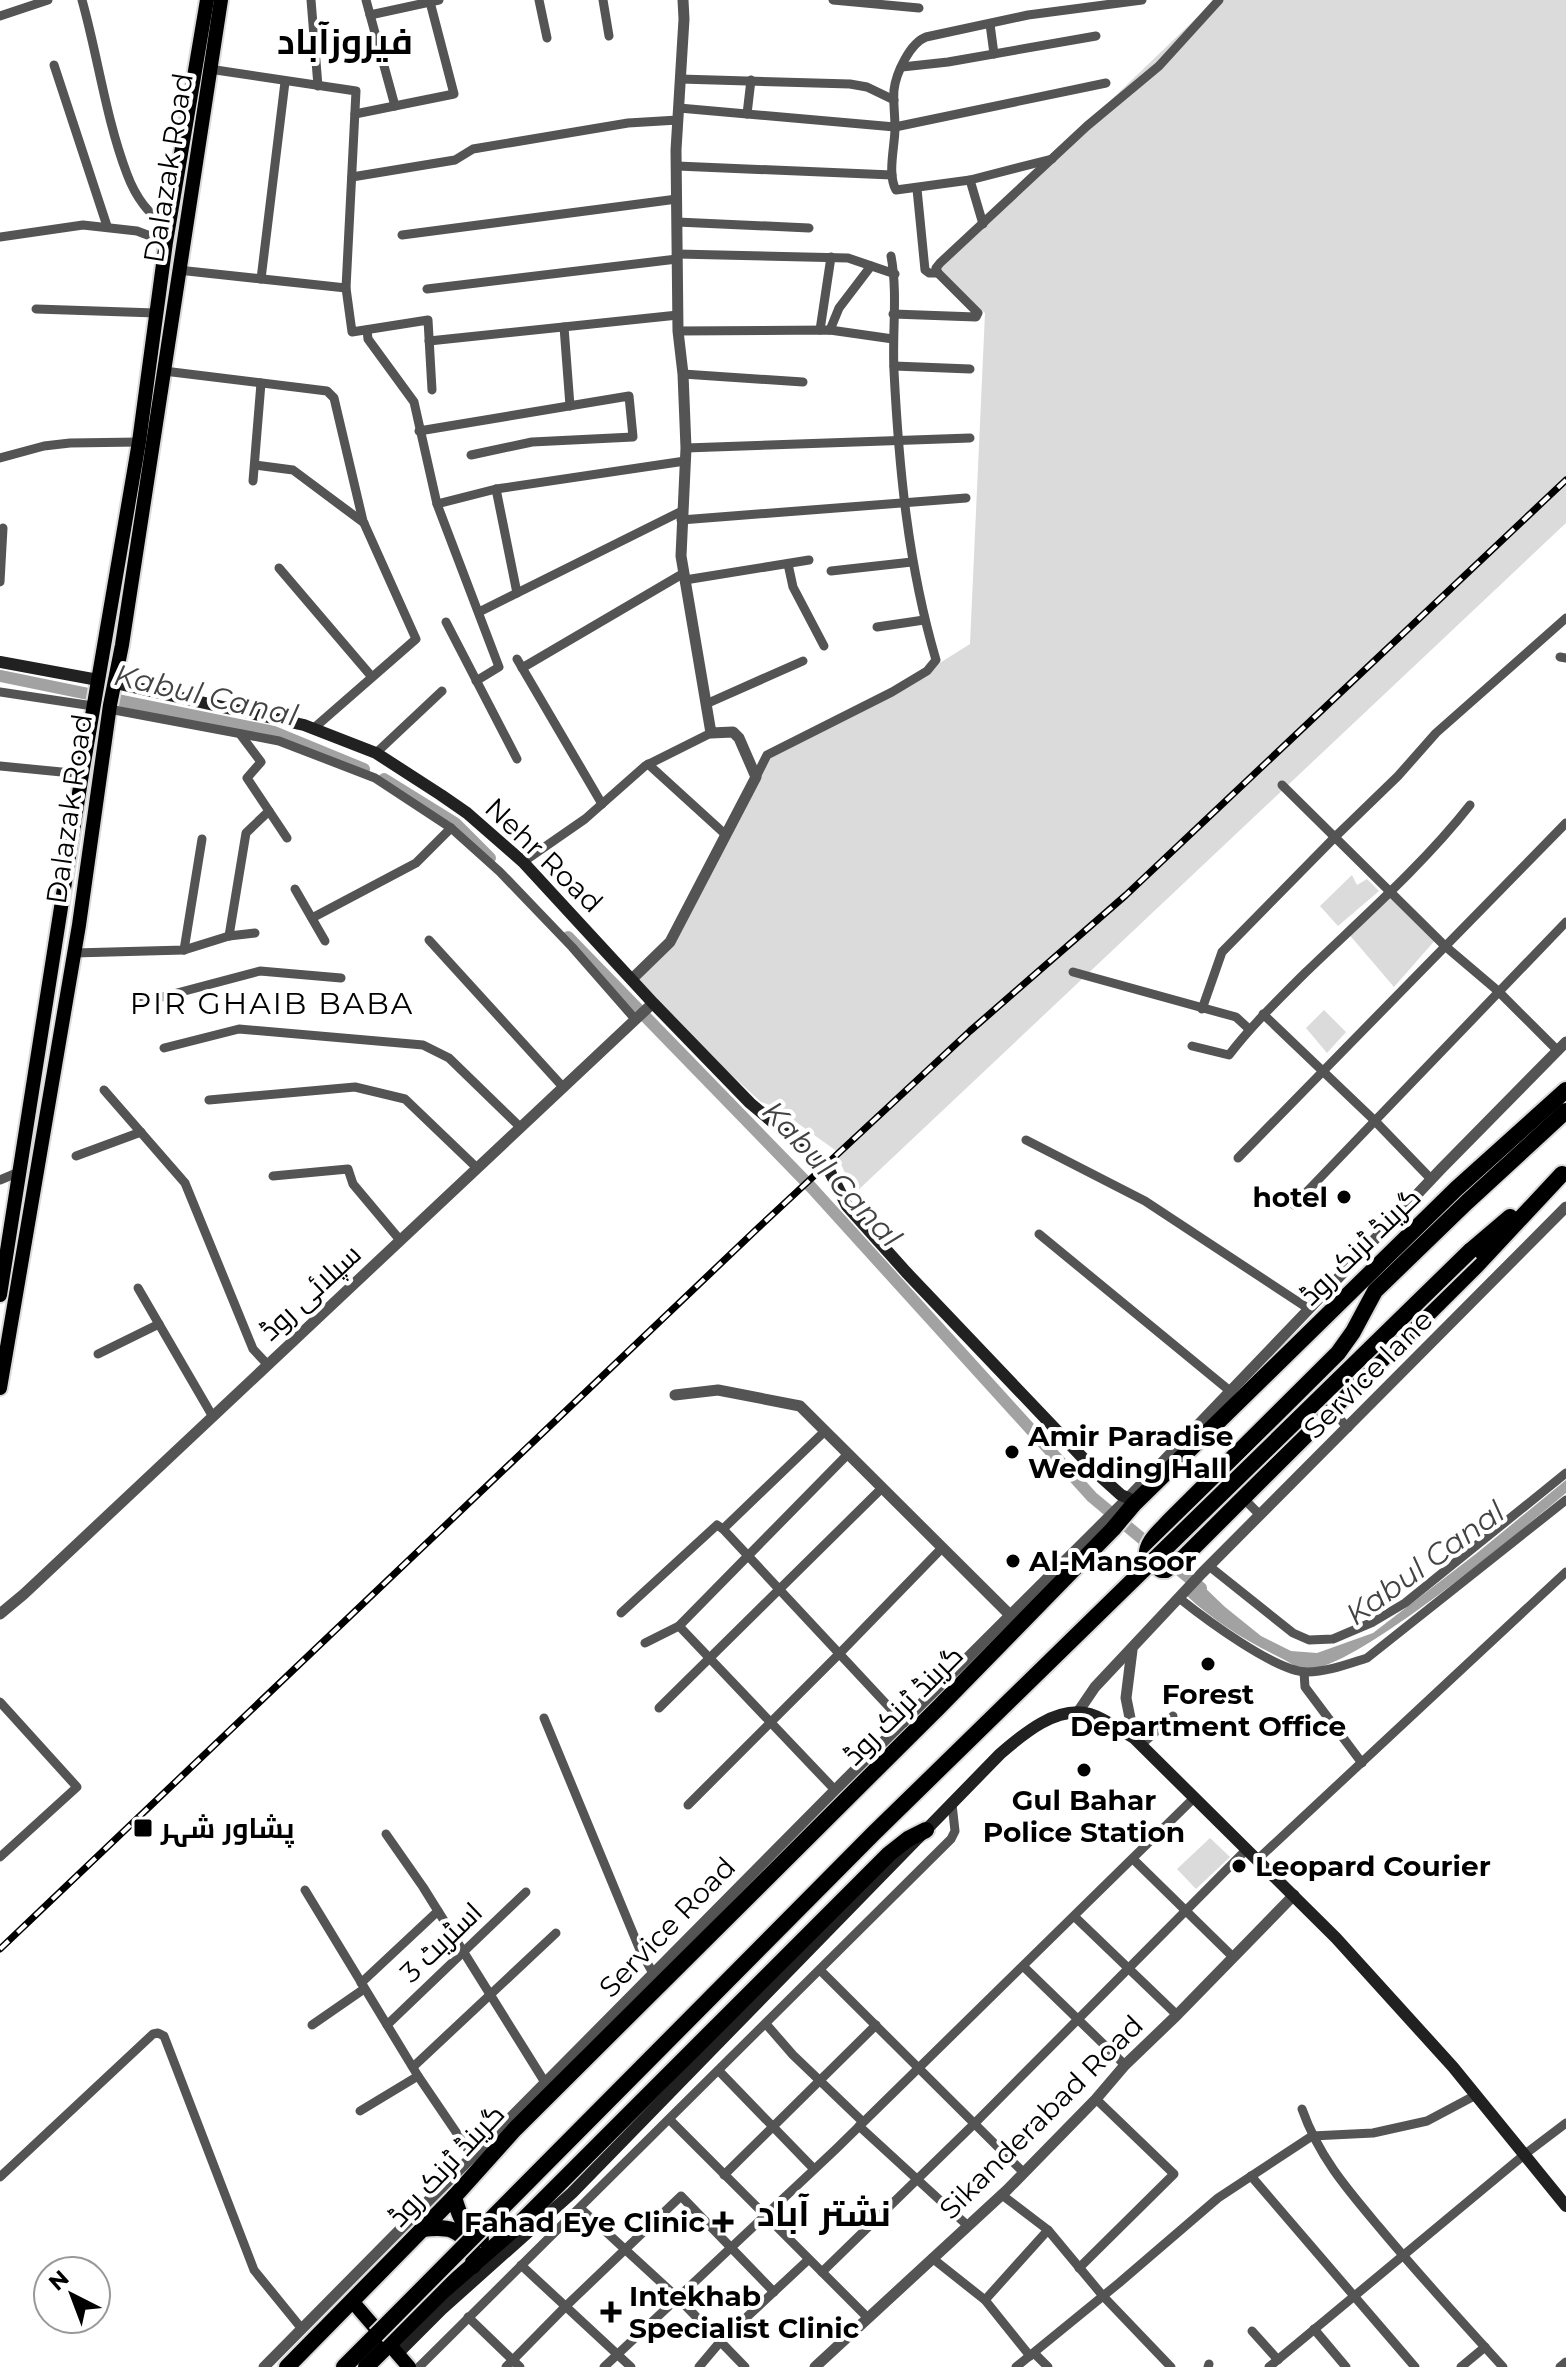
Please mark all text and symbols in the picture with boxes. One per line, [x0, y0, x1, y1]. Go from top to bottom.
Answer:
district label: فیروزآباد [277, 19, 413, 64]
street label: Dalazak Road [136, 71, 200, 265]
water label: Kabul Canal [111, 656, 301, 734]
street label: Dalazak Road [39, 712, 99, 906]
street label: Nehr Road [478, 791, 610, 919]
district label: PIR GHAIB BABA [130, 985, 414, 1022]
water label: Kabul Canal [755, 1093, 909, 1255]
place label: hotel [1252, 1180, 1328, 1214]
street label: گرینڈ ٹرنک روڈ [1292, 1180, 1428, 1312]
marker: hotel [1335, 1188, 1353, 1206]
street label: سپلائی روڈ [252, 1237, 368, 1348]
street label: Service lane [1297, 1303, 1439, 1445]
place label: Amir Paradise Wedding Hall [1027, 1419, 1233, 1485]
marker: Amir Paradise Wedding Hall [1003, 1443, 1021, 1461]
water label: Kabul Canal [1338, 1493, 1512, 1633]
place label: Al-Mansoor [1028, 1544, 1197, 1578]
marker: Al-Mansoor [1004, 1552, 1022, 1570]
street label: گرینڈ ٹرنک روڈ [836, 1638, 970, 1772]
marker: Forest Department Office [1199, 1655, 1217, 1673]
place label: Forest Department Office [1070, 1677, 1346, 1743]
marker: Gul Bahar Police Station [1075, 1761, 1093, 1779]
place label: Gul Bahar Police Station [983, 1783, 1185, 1849]
place label: پشاور شہر [160, 1811, 295, 1848]
marker: پشاور شہر [132, 1817, 154, 1839]
place label: Leopard Courier [1255, 1849, 1491, 1883]
street label: Service Road [592, 1850, 742, 2004]
marker: Leopard Courier [1230, 1857, 1248, 1875]
street label: اسٹریٹ 3 [393, 1895, 489, 1989]
street label: Sikanderabad Road [932, 2008, 1150, 2226]
street label: گرینڈ ٹرنک روڈ [381, 2097, 511, 2233]
district label: نشتر آباد [757, 2191, 891, 2235]
place label: Fahad Eye Clinic [464, 2205, 705, 2239]
marker: Fahad Eye Clinic [712, 2211, 734, 2233]
north arrow [32, 2255, 112, 2335]
text: N [43, 2265, 75, 2296]
place label: Intekhab Specialist Clinic [629, 2279, 860, 2345]
marker: Intekhab Specialist Clinic [600, 2301, 622, 2323]

